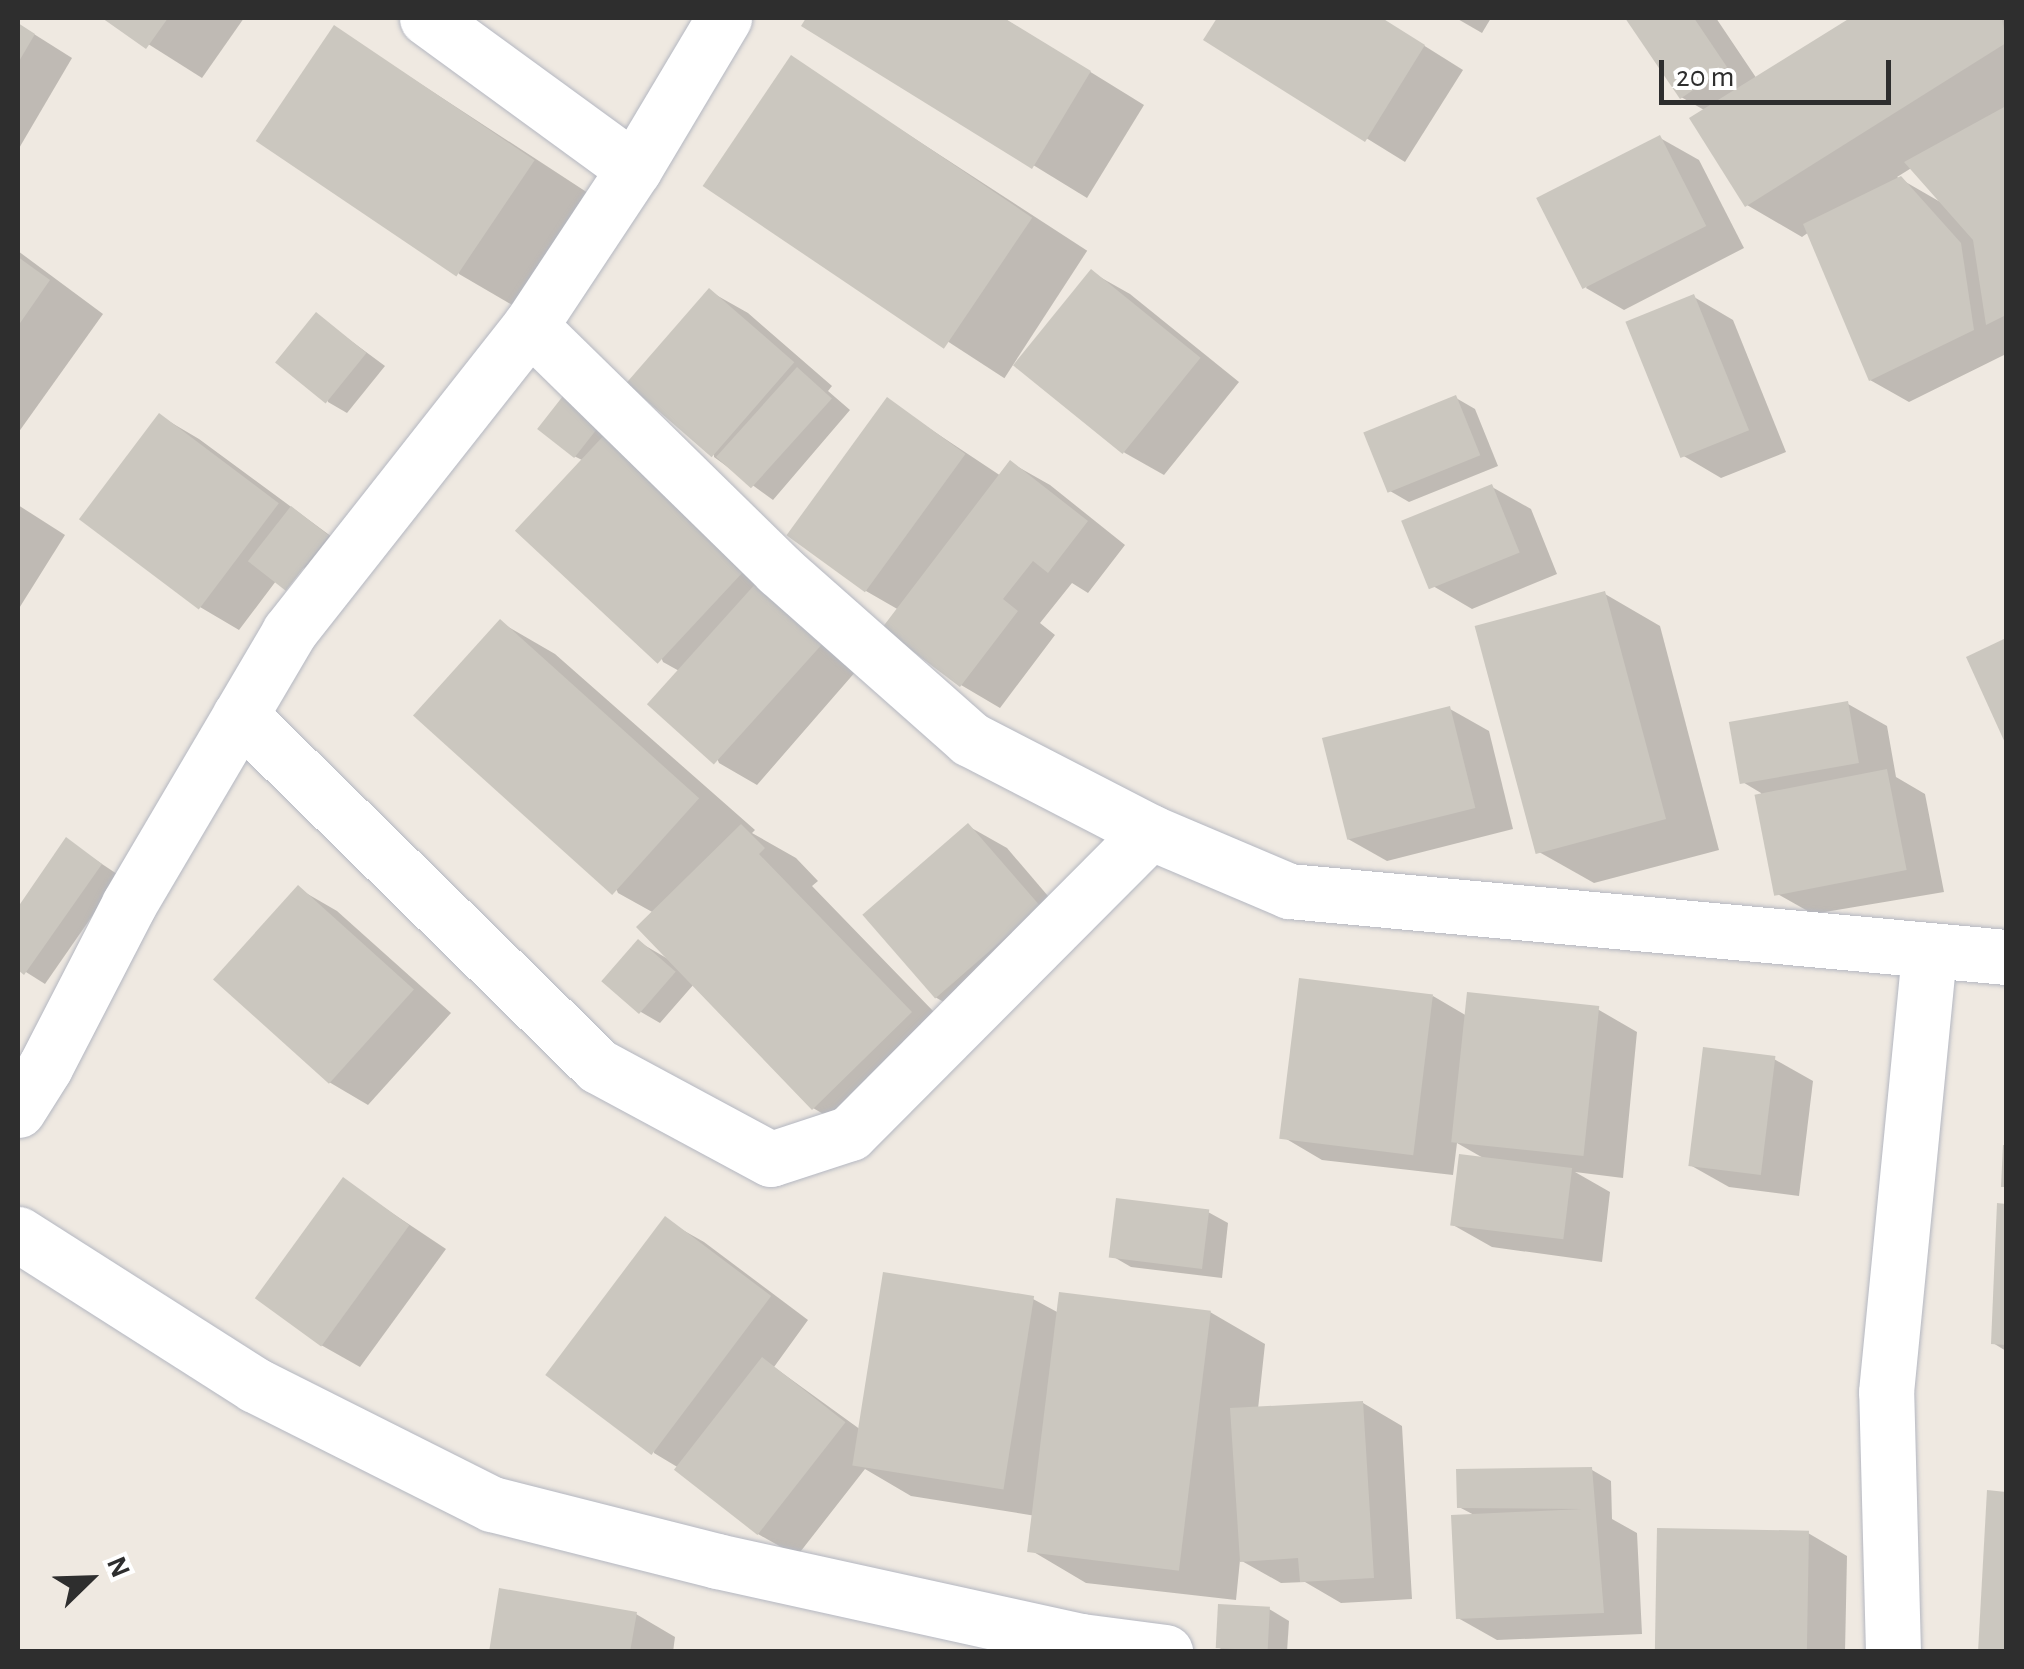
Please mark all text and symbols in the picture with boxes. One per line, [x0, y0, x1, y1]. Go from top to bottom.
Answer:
scale bar [1664, 40, 1896, 102]
text: 20 m [1676, 62, 1734, 92]
north arrow [40, 1529, 140, 1629]
text: N [101, 1553, 134, 1582]

